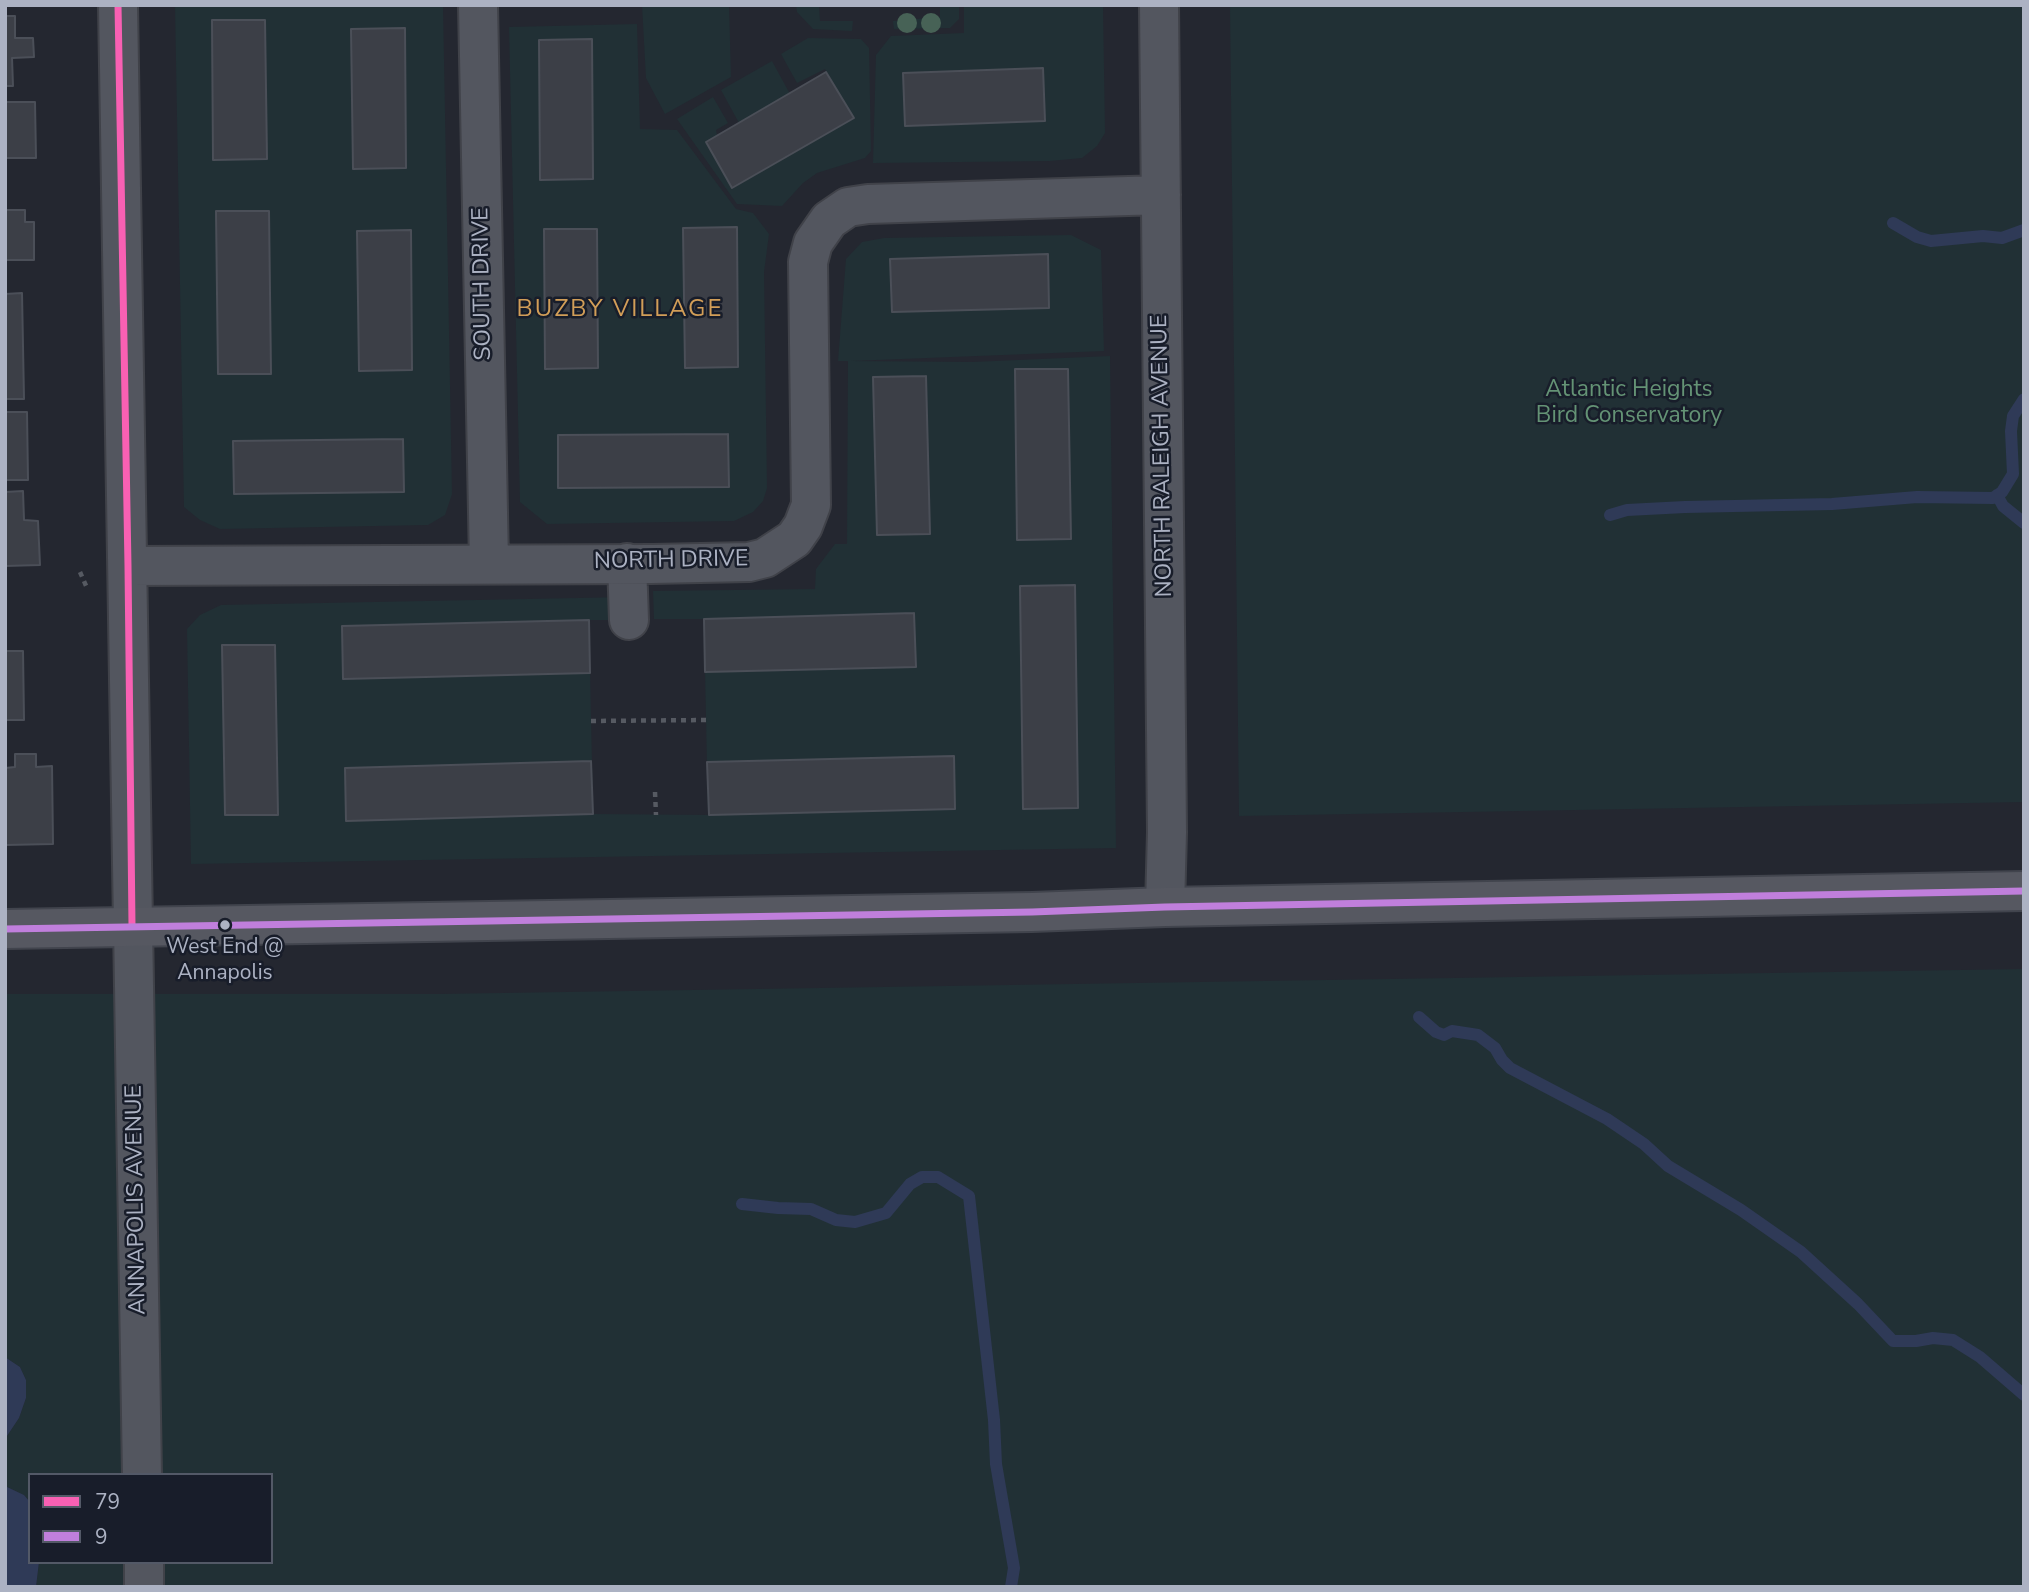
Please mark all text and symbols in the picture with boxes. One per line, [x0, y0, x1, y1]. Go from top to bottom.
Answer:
street label: SOUTH DRIVE [468, 207, 498, 361]
district label: BUZBY VILLAGE [518, 296, 722, 324]
street label: NORTH RALEIGH AVENUE [1147, 314, 1179, 598]
park label: Atlantic Heights Bird Conservatory [1536, 376, 1722, 430]
street label: NORTH DRIVE [594, 546, 748, 576]
marker: West End @ Annapolis [218, 918, 232, 932]
place label: West End @ Annapolis [166, 935, 284, 985]
street label: ANNAPOLIS AVENUE [121, 1085, 153, 1315]
legend [28, 1473, 273, 1564]
text: 79 [95, 1488, 120, 1516]
text: 9 [95, 1523, 108, 1551]

